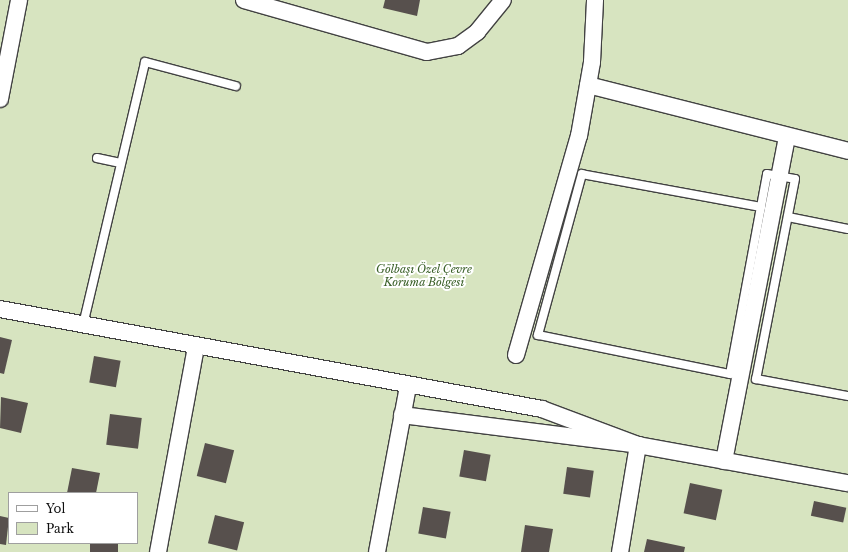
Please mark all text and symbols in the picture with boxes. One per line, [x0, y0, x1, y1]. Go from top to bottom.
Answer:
park label: Gölbaşı Özel Çevre Koruma Bölgesi [376, 263, 472, 289]
legend [8, 492, 138, 544]
text: Yol [46, 501, 65, 516]
text: Park [46, 521, 74, 536]

